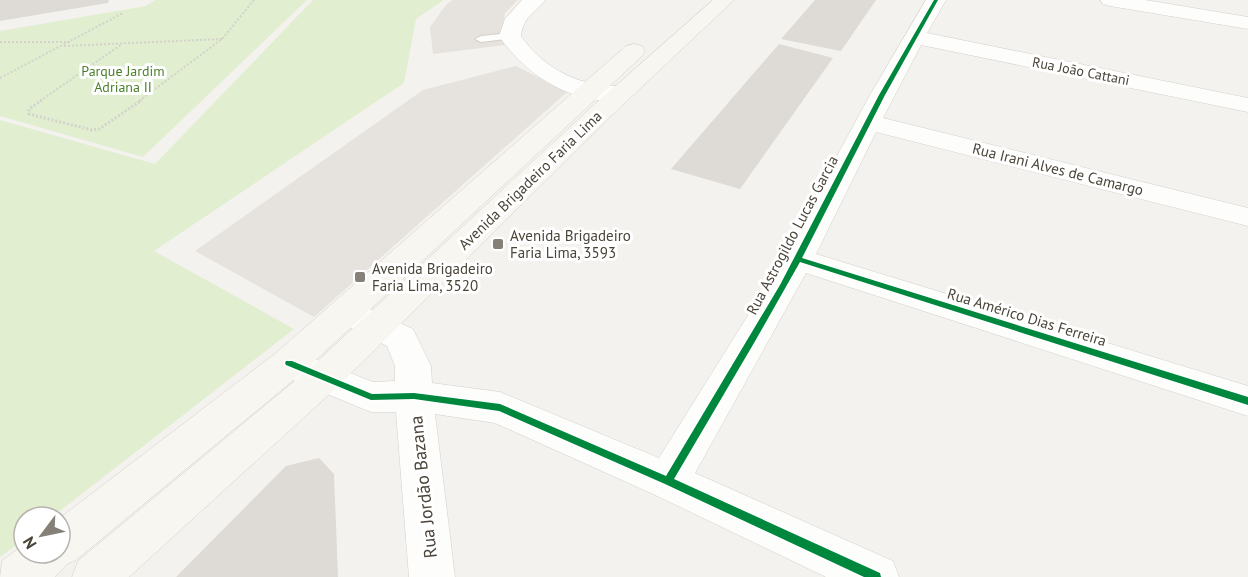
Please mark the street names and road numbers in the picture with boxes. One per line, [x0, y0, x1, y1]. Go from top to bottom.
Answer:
street label: Rua João Cattani [1031, 53, 1131, 89]
street label: Avenida Brigadeiro Faria Lima [454, 106, 606, 254]
street label: Rua Irani Alves de Camargo [971, 139, 1145, 199]
street label: Rua Astrogildo Lucas Garcia [742, 152, 842, 318]
street label: Rua Américo Dias Ferreira [945, 284, 1109, 350]
street label: Rua Jordão Bazana [404, 415, 442, 559]

